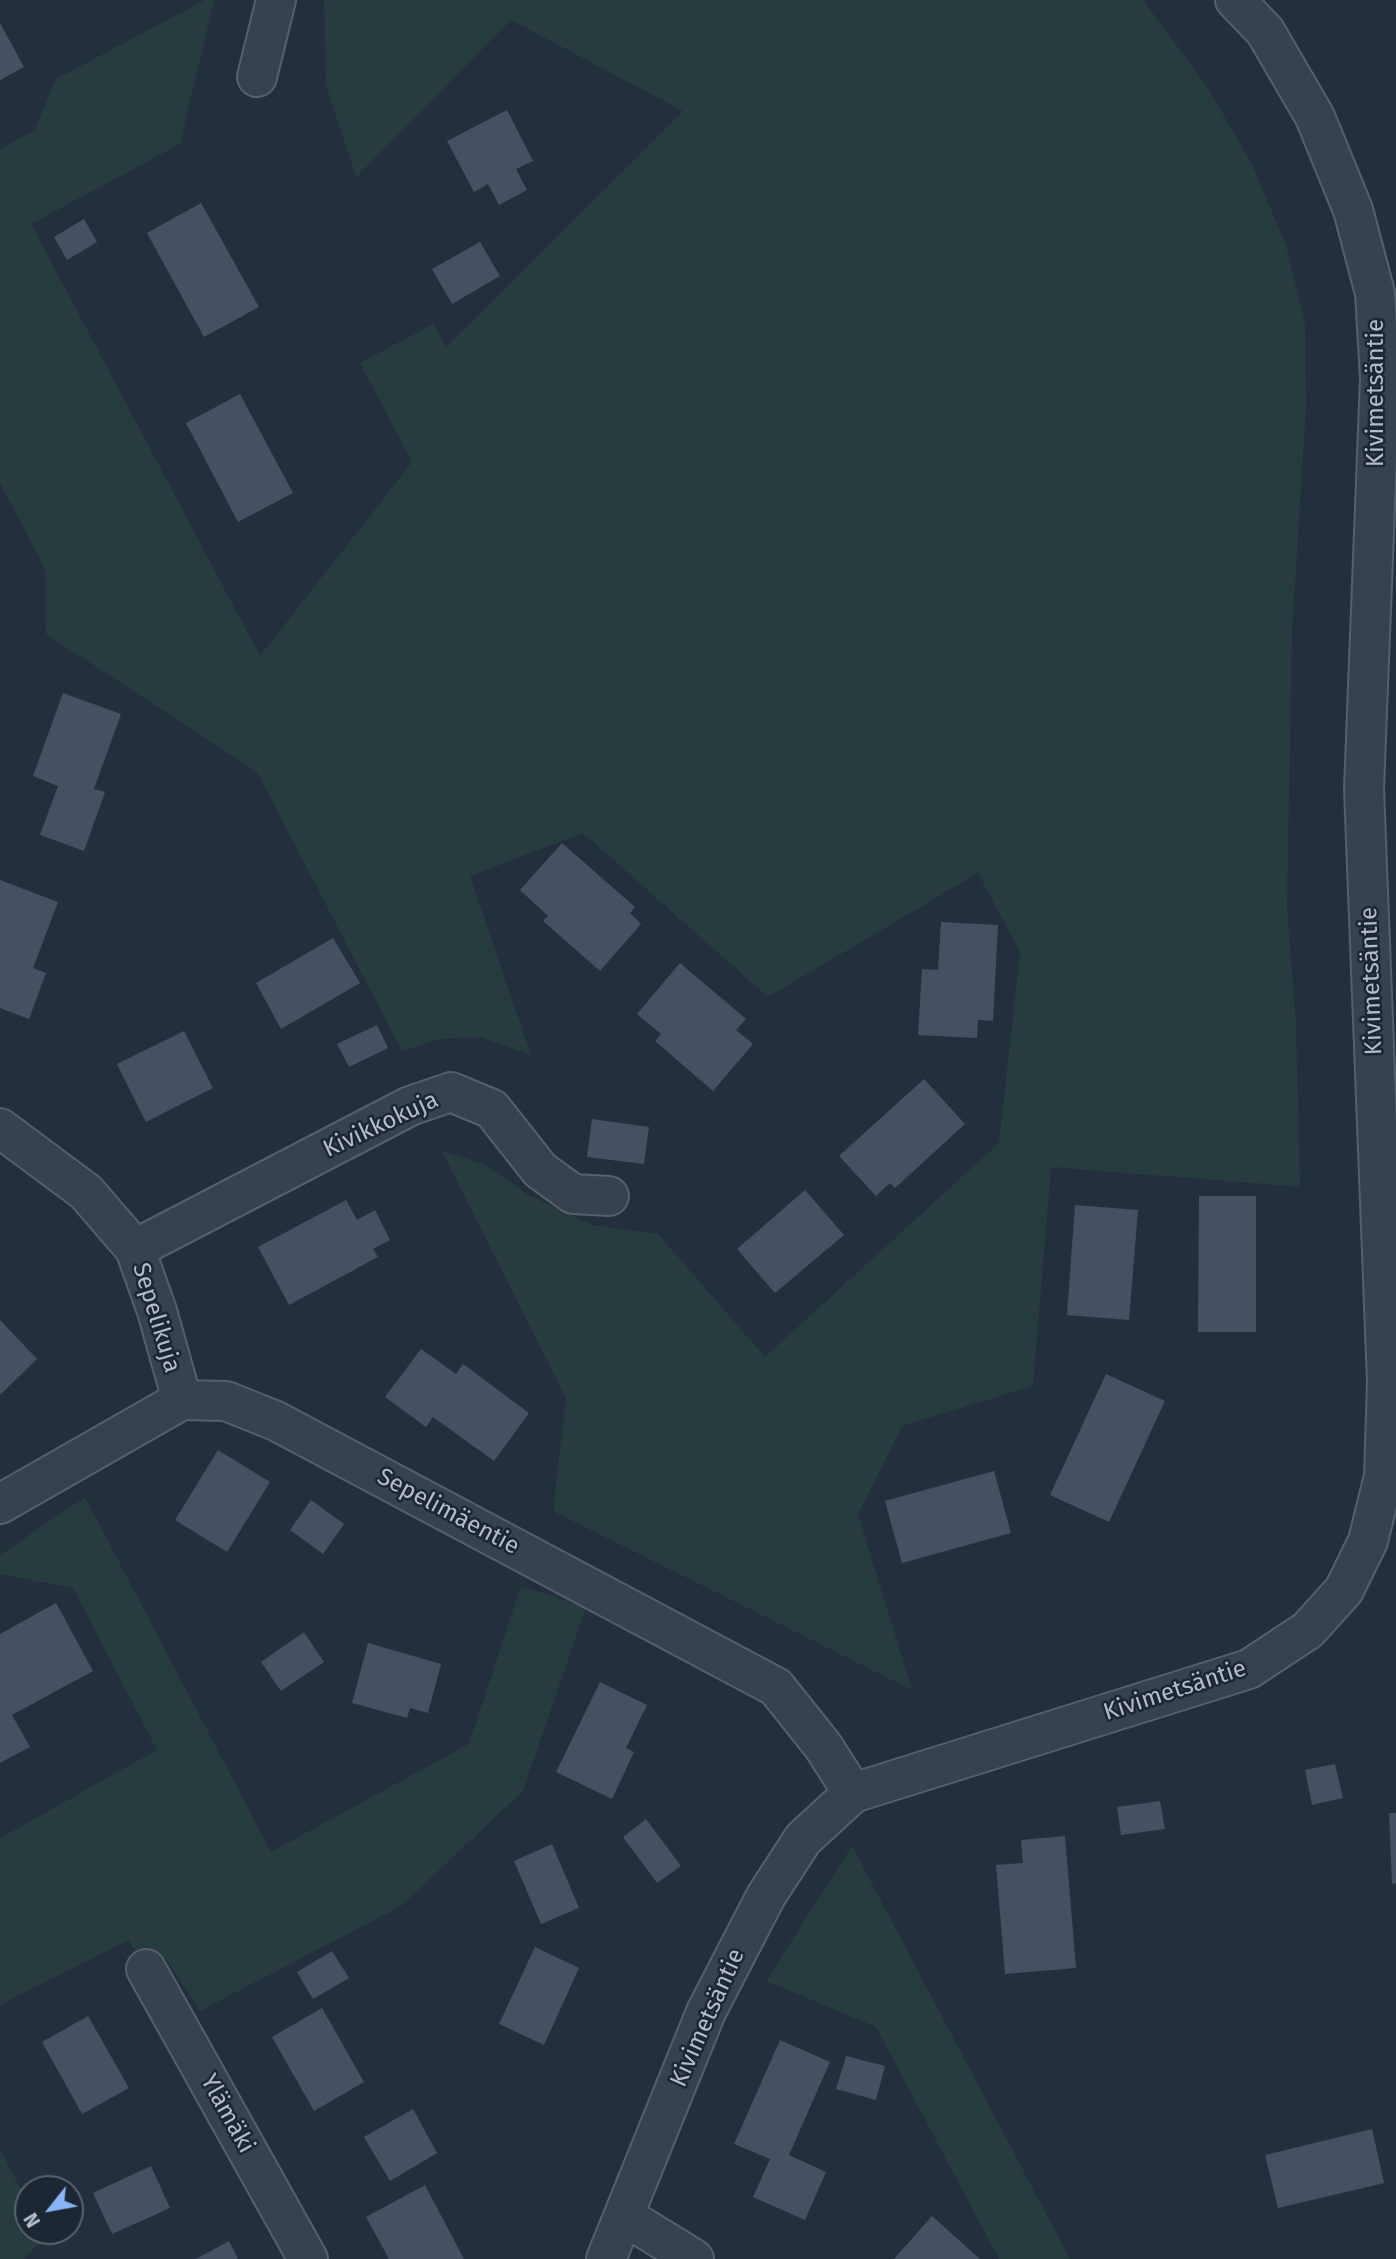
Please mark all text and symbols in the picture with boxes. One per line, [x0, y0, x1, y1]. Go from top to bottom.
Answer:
street label: Kivimetsäntie [1362, 319, 1390, 467]
street label: Kivimetsäntie [1355, 906, 1389, 1056]
street label: Kivikkokuja [319, 1086, 443, 1164]
street label: Sepelikuja [126, 1260, 186, 1376]
street label: Sepelimäentie [372, 1463, 524, 1561]
street label: Kivimetsäntie [1100, 1654, 1250, 1728]
street label: Kivimetsäntie [665, 1944, 751, 2092]
street label: Ylämäki [194, 2070, 260, 2158]
north arrow [14, 2175, 84, 2245]
text: N [19, 2209, 45, 2231]

